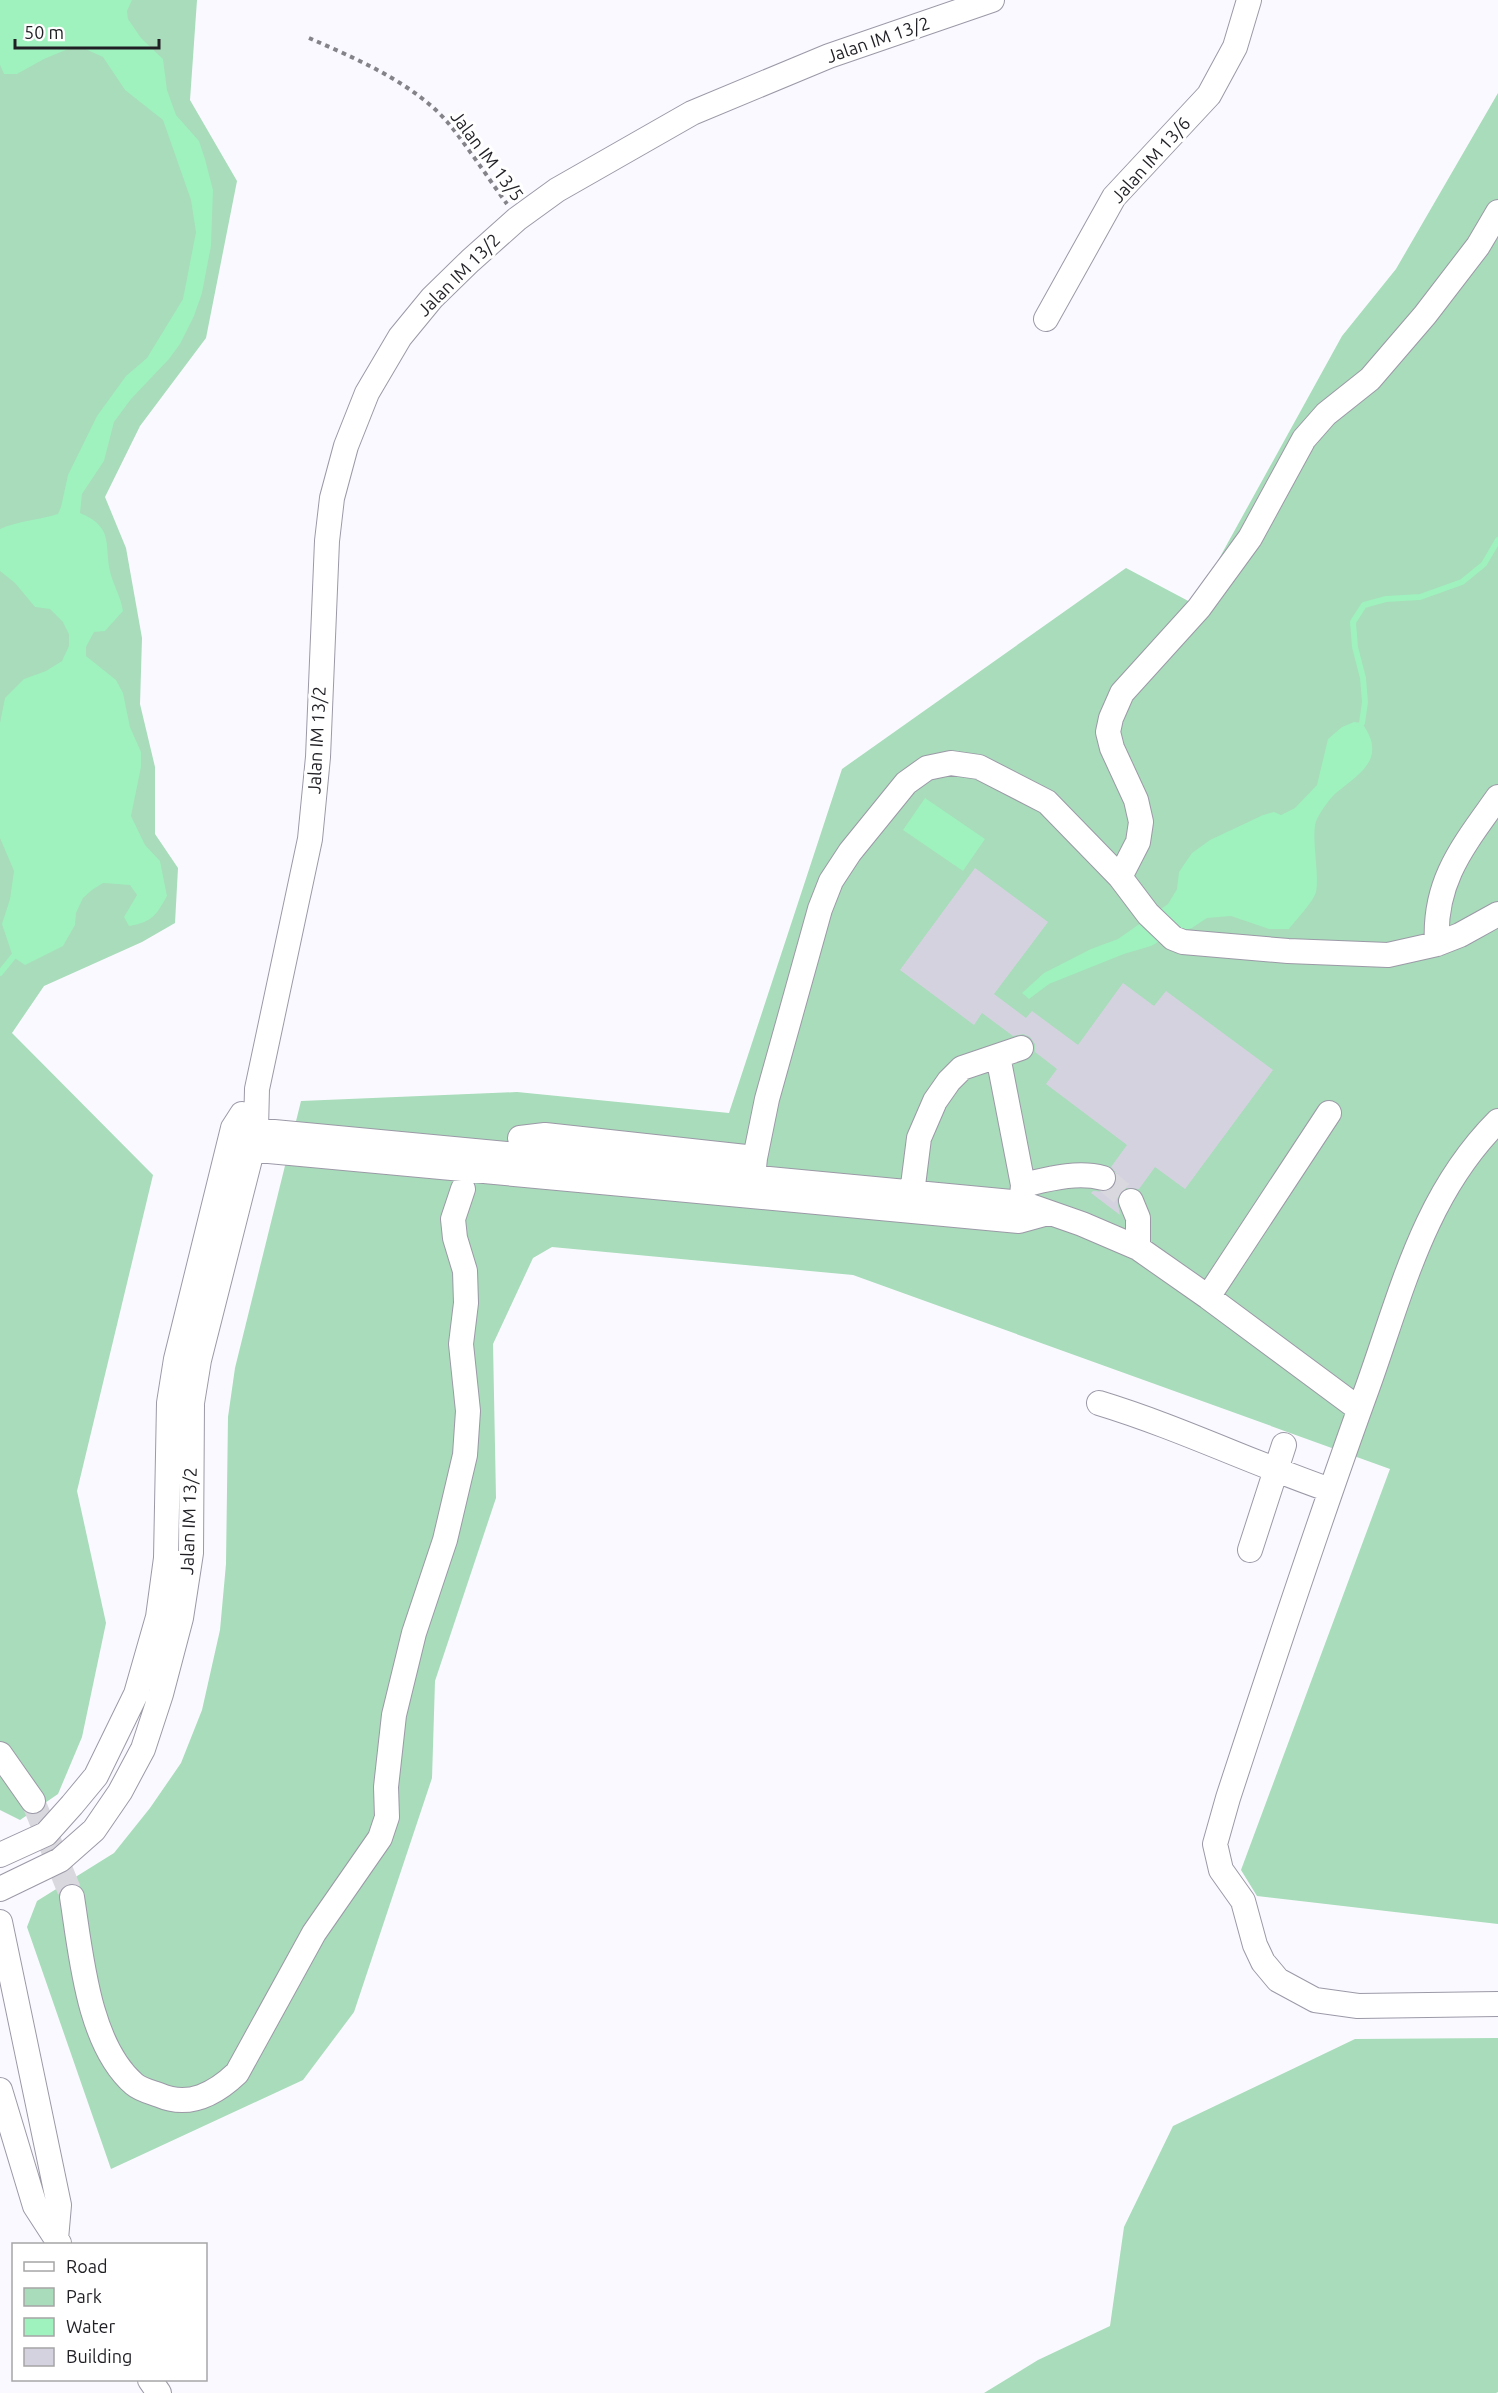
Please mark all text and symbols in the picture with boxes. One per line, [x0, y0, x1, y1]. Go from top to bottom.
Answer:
scale bar [15, 12, 159, 50]
street label: Jalan IM 13/2 [823, 12, 932, 66]
text: 50 m [24, 22, 64, 42]
street label: Jalan IM 13/5 [447, 106, 528, 205]
street label: Jalan IM 13/6 [1107, 113, 1194, 206]
street label: Jalan IM 13/2 [413, 229, 504, 320]
street label: Jalan IM 13/2 [303, 686, 329, 794]
street label: Jalan IM 13/2 [176, 1467, 200, 1575]
legend [12, 2243, 207, 2381]
text: Road [66, 2256, 108, 2276]
text: Park [66, 2286, 102, 2306]
text: Water [66, 2316, 116, 2336]
text: Building [66, 2346, 132, 2366]

